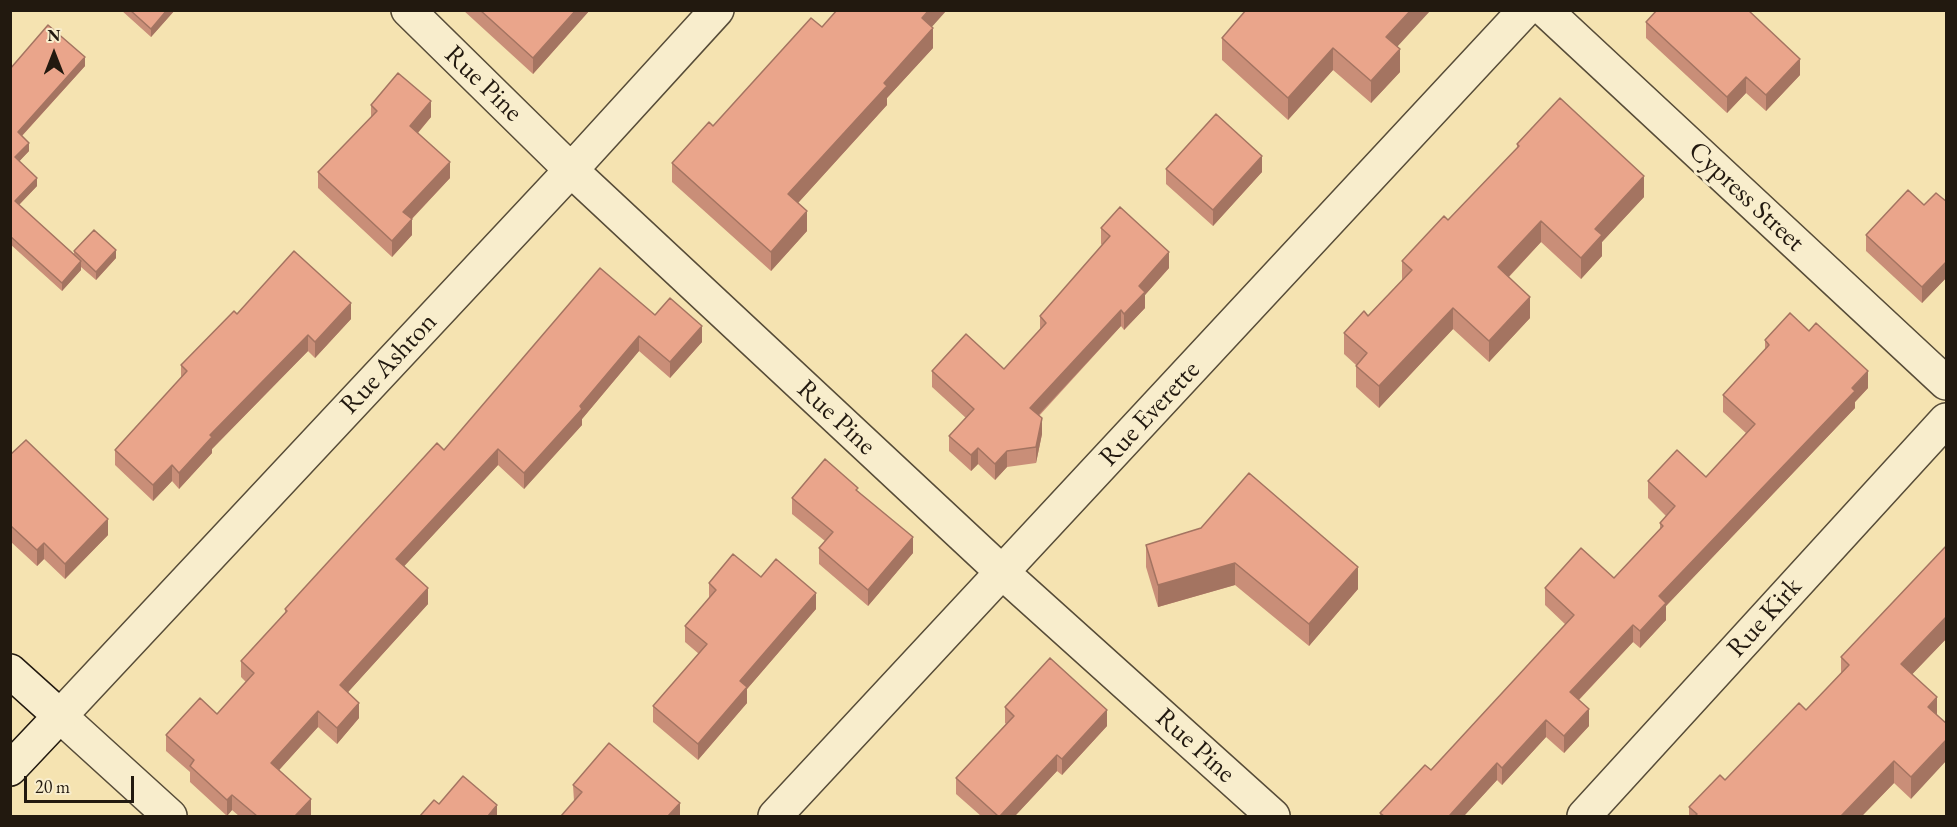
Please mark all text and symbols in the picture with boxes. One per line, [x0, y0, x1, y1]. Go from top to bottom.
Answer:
north arrow [24, 24, 84, 84]
text: N [48, 25, 60, 46]
street label: Rue Pine [437, 39, 529, 129]
street label: Cypress Street [1681, 135, 1811, 259]
street label: Rue Ashton [334, 307, 444, 421]
street label: Rue Everette [1093, 354, 1207, 474]
street label: Rue Pine [790, 374, 882, 462]
street label: Rue Kirk [1721, 571, 1809, 665]
street label: Rue Pine [1149, 702, 1241, 790]
scale bar [27, 764, 136, 802]
text: 20 m [35, 775, 70, 798]

